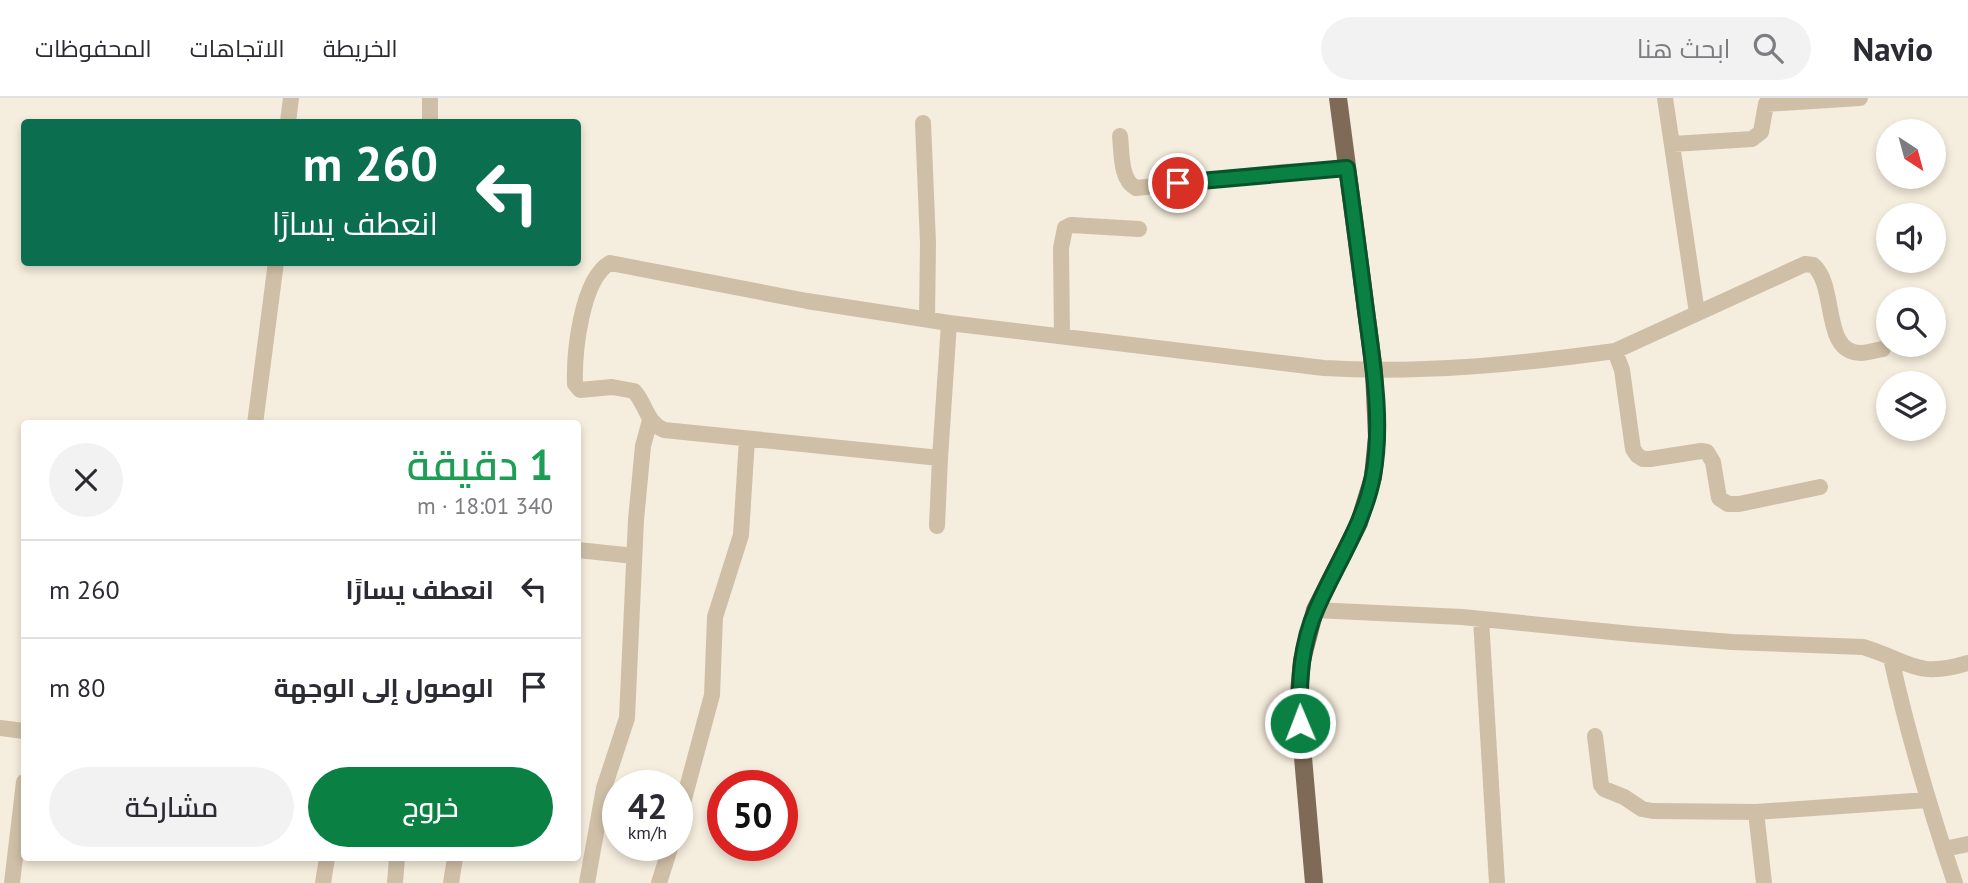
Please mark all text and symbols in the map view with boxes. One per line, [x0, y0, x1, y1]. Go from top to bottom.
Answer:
search box [1321, 17, 1811, 80]
text: Navio [1853, 27, 1933, 70]
icon: search [1749, 29, 1787, 67]
text: ابحث هنا [1637, 32, 1731, 65]
text: المحفوظات [35, 33, 152, 64]
text: الاتجاهات [190, 33, 285, 64]
text: الخريطة [323, 33, 398, 64]
north arrow [1876, 119, 1946, 189]
map controls [1876, 119, 1946, 441]
text: 260 m [303, 131, 438, 195]
icon: left [462, 147, 553, 238]
pin [1148, 153, 1208, 213]
icon: arrive [1159, 164, 1197, 202]
text: انعطف يسارًا [272, 202, 438, 244]
button: sound [1876, 203, 1946, 273]
button: search [1876, 287, 1946, 357]
button: layers [1876, 371, 1946, 441]
text: 1 دقيقة [407, 437, 553, 492]
button: close [49, 443, 123, 517]
text: 340 m · 18:01 [417, 491, 553, 520]
icon: left [515, 570, 553, 608]
text: 260 m [49, 573, 120, 606]
text: انعطف يسارًا [346, 573, 494, 606]
icon: arrive [515, 668, 553, 706]
text: 80 m [49, 671, 105, 704]
text: الوصول إلى الوجهة [274, 671, 494, 704]
position arrow [1263, 686, 1337, 760]
button: مشاركة [49, 767, 294, 847]
button: خروج [308, 767, 553, 847]
speed limit sign: 50 [707, 770, 798, 861]
text: 42 [628, 783, 667, 829]
text: km/h [628, 821, 667, 844]

